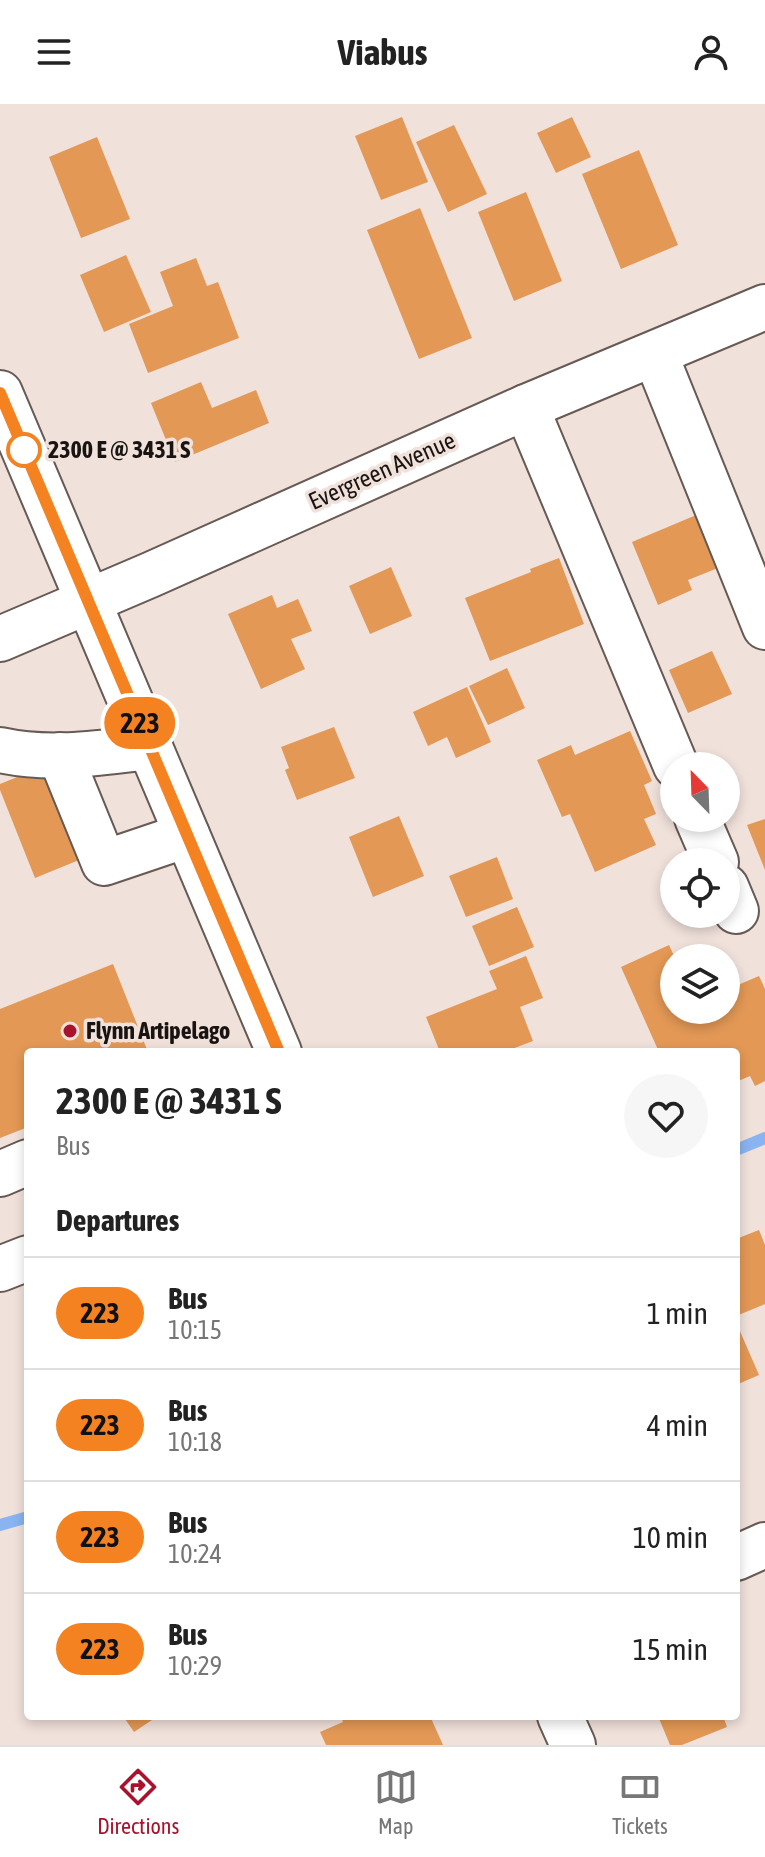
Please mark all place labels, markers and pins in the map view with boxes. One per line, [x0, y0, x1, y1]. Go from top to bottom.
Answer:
marker: 2300 E @ 3431 S [7, 433, 41, 467]
place label: 2300 E @ 3431 S [48, 436, 190, 463]
place label: Flynn Artipelago [86, 1017, 230, 1044]
marker: Flynn Artipelago [61, 1022, 79, 1040]

